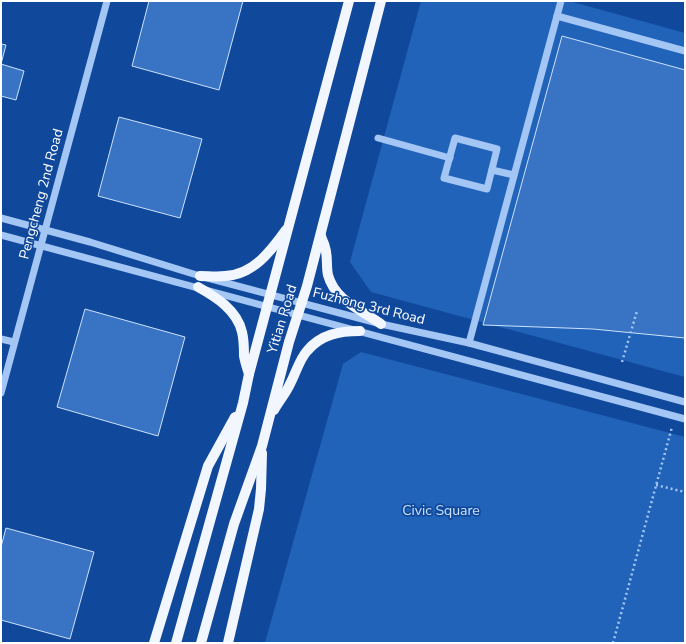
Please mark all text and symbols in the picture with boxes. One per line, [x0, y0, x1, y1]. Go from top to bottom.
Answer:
street label: Pengcheng 2nd Road [14, 127, 68, 261]
street label: Yitian Road [262, 282, 302, 357]
street label: Fuzhong 3rd Road [311, 283, 427, 329]
park label: Civic Square [402, 501, 480, 520]

